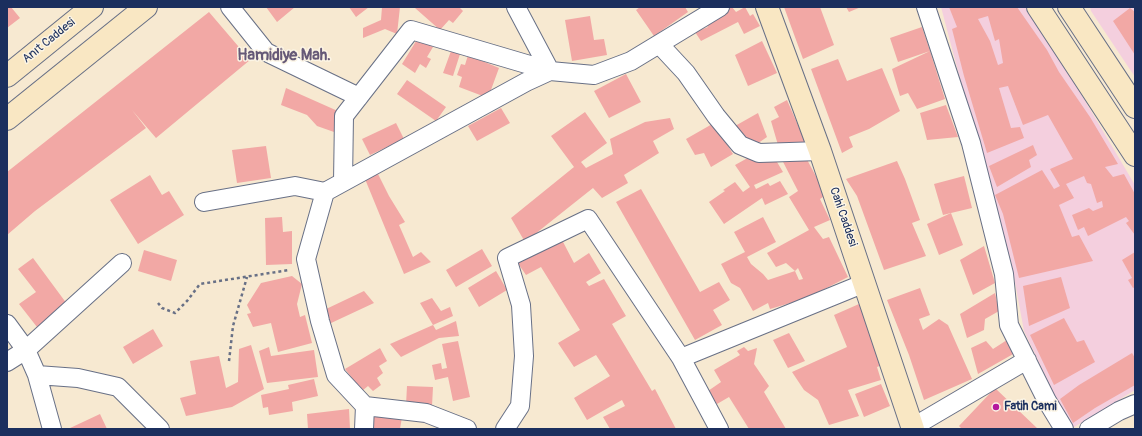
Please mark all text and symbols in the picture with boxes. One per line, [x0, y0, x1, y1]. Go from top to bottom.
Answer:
street label: Anıt Caddesi [20, 15, 78, 67]
district label: Hamidiye Mah. [237, 46, 331, 66]
street label: Cahi Caddesi [826, 185, 860, 249]
place label: Fatih Cami [1004, 400, 1057, 414]
marker: Fatih Cami [991, 402, 1001, 412]

